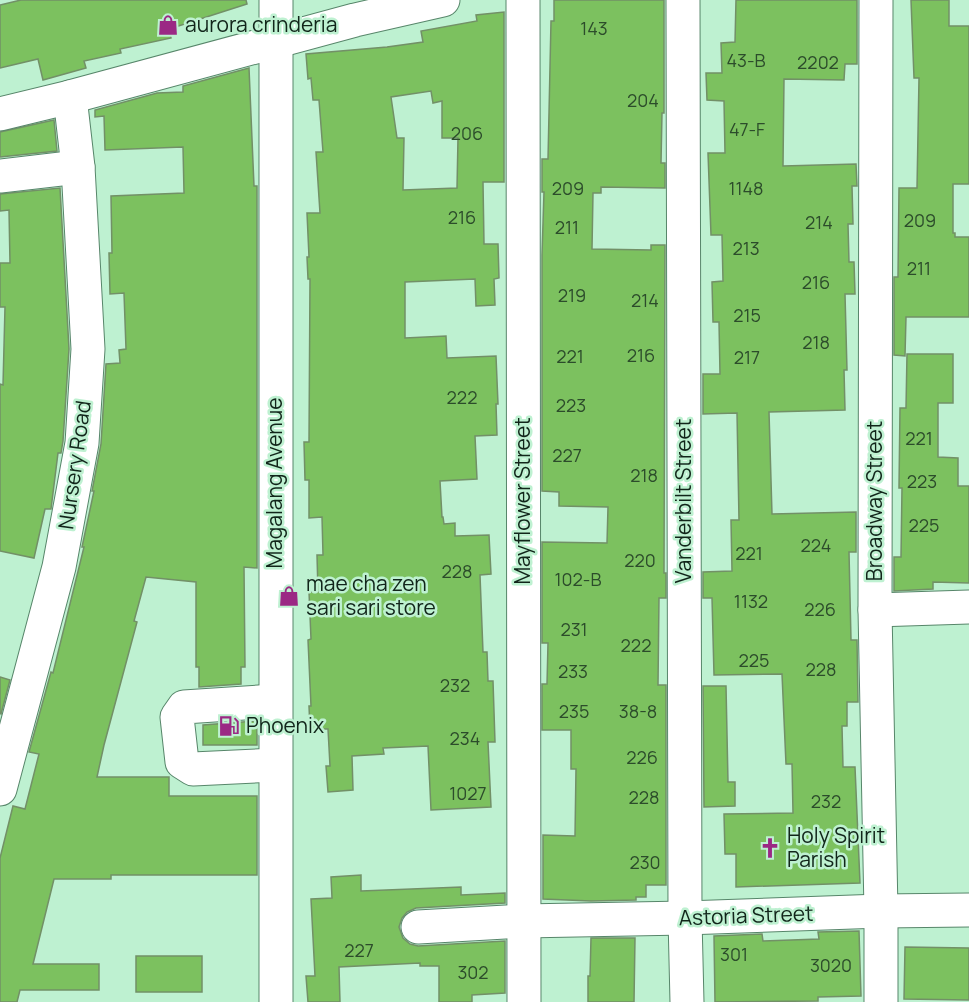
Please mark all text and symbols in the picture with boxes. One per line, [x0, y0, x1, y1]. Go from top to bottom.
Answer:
place label: aurora crinderia [185, 10, 337, 38]
shop icon: aurora crinderia [156, 13, 180, 37]
house number: 143 [580, 16, 608, 40]
house number: 43-B [726, 48, 766, 72]
house number: 2202 [797, 50, 839, 74]
house number: 204 [627, 88, 659, 112]
house number: 47-F [729, 117, 765, 141]
house number: 206 [451, 121, 483, 145]
house number: 209 [552, 176, 584, 200]
house number: 1148 [728, 176, 764, 200]
house number: 216 [448, 205, 476, 229]
house number: 209 [904, 208, 936, 232]
house number: 214 [805, 210, 833, 234]
house number: 211 [555, 215, 579, 239]
house number: 213 [732, 236, 760, 260]
house number: 211 [907, 256, 931, 280]
house number: 216 [802, 270, 830, 294]
house number: 219 [558, 283, 586, 307]
house number: 214 [631, 288, 659, 312]
house number: 215 [733, 303, 761, 327]
house number: 218 [802, 330, 830, 354]
house number: 216 [627, 343, 655, 367]
house number: 221 [556, 344, 584, 368]
house number: 217 [734, 345, 760, 369]
house number: 222 [447, 385, 477, 409]
house number: 223 [556, 393, 586, 417]
street label: Magalang Avenue [260, 398, 288, 568]
street label: Nursery Road [51, 399, 97, 531]
street label: Mayflower Street [508, 417, 536, 585]
street label: Vanderbilt Street [669, 419, 697, 583]
street label: Broadway Street [860, 421, 888, 581]
house number: 221 [905, 426, 933, 450]
house number: 227 [552, 443, 582, 467]
house number: 218 [630, 463, 658, 487]
house number: 223 [907, 469, 937, 493]
house number: 225 [909, 513, 939, 537]
house number: 224 [801, 533, 831, 557]
house number: 221 [735, 541, 763, 565]
house number: 220 [624, 548, 656, 572]
house number: 228 [442, 559, 472, 583]
house number: 102-B [555, 567, 601, 591]
place label: mae cha zen sari sari store [306, 569, 436, 621]
shop icon: mae cha zen sari sari store [277, 584, 301, 608]
house number: 1132 [734, 589, 768, 613]
house number: 226 [804, 597, 836, 621]
house number: 231 [560, 617, 588, 641]
house number: 222 [621, 633, 651, 657]
house number: 225 [739, 648, 769, 672]
house number: 228 [806, 657, 836, 681]
house number: 233 [558, 659, 588, 683]
house number: 232 [440, 673, 470, 697]
house number: 235 [559, 699, 589, 723]
house number: 38-8 [619, 699, 657, 723]
place label: Phoenix [246, 711, 324, 739]
fuel station icon: Phoenix [217, 714, 241, 738]
house number: 234 [450, 726, 480, 750]
house number: 226 [626, 745, 658, 769]
house number: 1027 [449, 781, 487, 805]
house number: 228 [629, 785, 659, 809]
house number: 232 [811, 789, 841, 813]
place label: Holy Spirit Parish [787, 821, 885, 873]
church icon: Holy Spirit Parish [758, 836, 782, 860]
house number: 230 [629, 850, 661, 874]
street label: Astoria Street [678, 899, 814, 931]
house number: 227 [344, 938, 374, 962]
house number: 301 [720, 942, 748, 966]
house number: 3020 [810, 953, 852, 977]
house number: 302 [457, 960, 489, 984]

